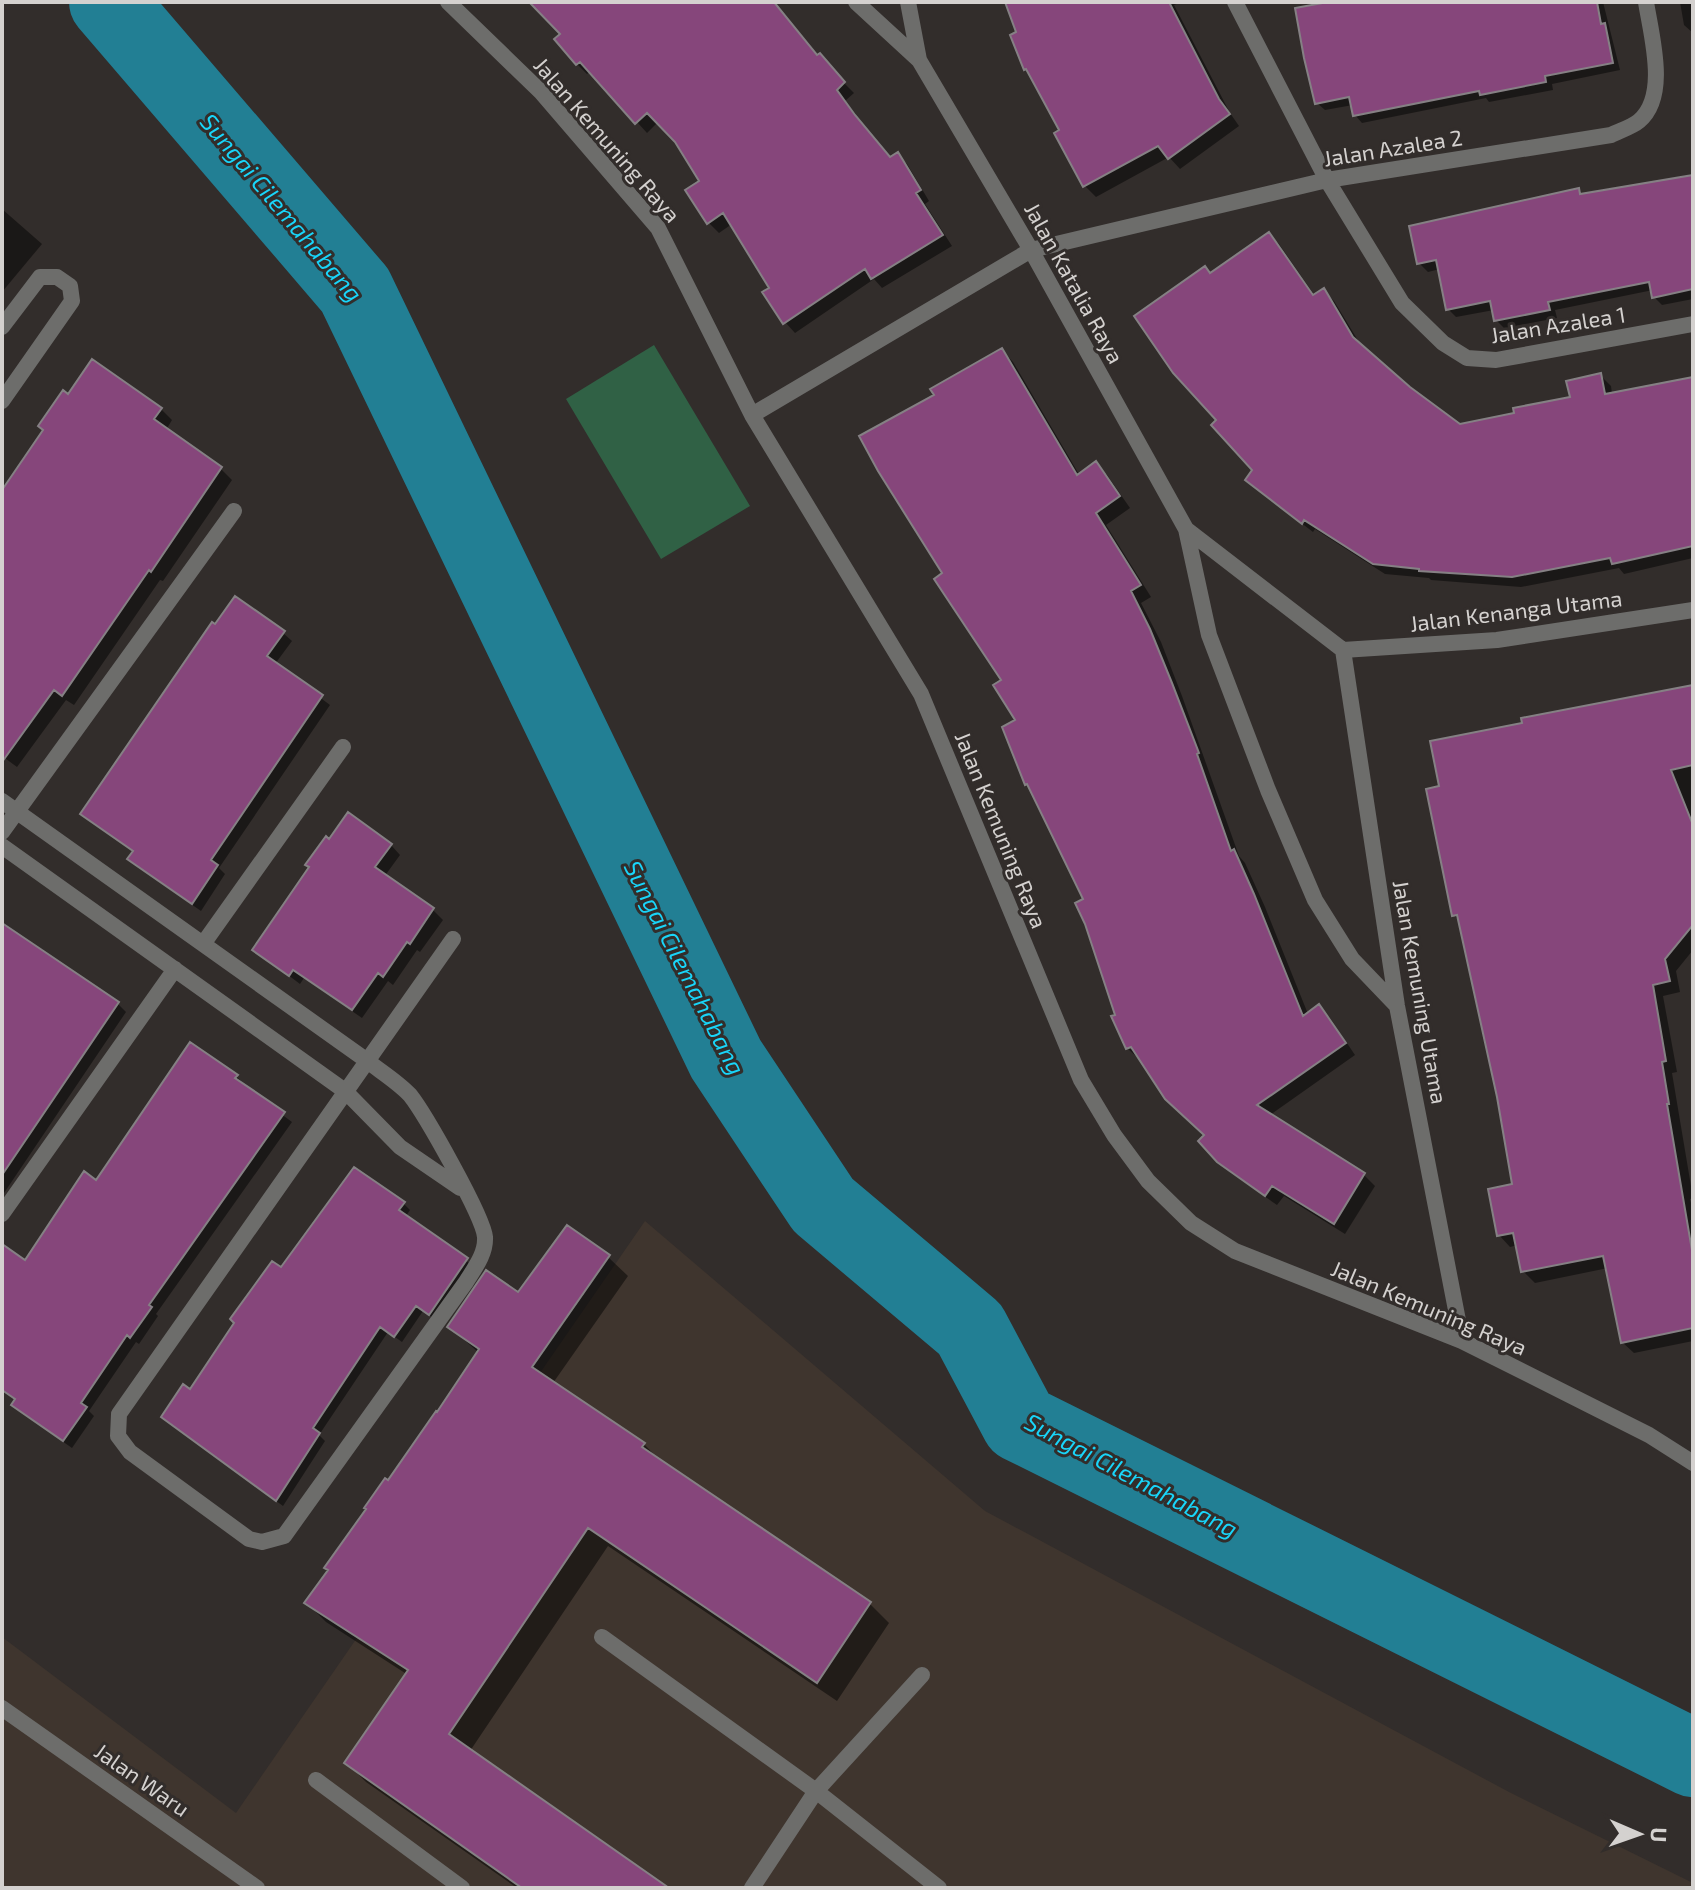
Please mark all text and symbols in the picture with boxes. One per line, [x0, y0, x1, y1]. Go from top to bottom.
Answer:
street label: Jalan Kemuning Raya [529, 52, 686, 227]
water label: Sungai Cilemahabang [195, 107, 369, 307]
street label: Jalan Azalea 2 [1322, 123, 1464, 171]
street label: Jalan Katalia Raya [1020, 198, 1130, 367]
street label: Jalan Azalea 1 [1488, 301, 1627, 348]
street label: Jalan Kenanga Utama [1408, 584, 1623, 636]
street label: Jalan Kemuning Raya [951, 728, 1053, 932]
water label: Sungai Cilemahabang [619, 855, 752, 1079]
street label: Jalan Kemuning Utama [1388, 878, 1453, 1106]
street label: Jalan Kemuning Raya [1328, 1254, 1531, 1360]
water label: Sungai Cilemahabang [1020, 1406, 1243, 1543]
street label: Jalan Waru [90, 1737, 195, 1821]
north arrow [1599, 1794, 1679, 1874]
text: U [1647, 1827, 1673, 1843]

